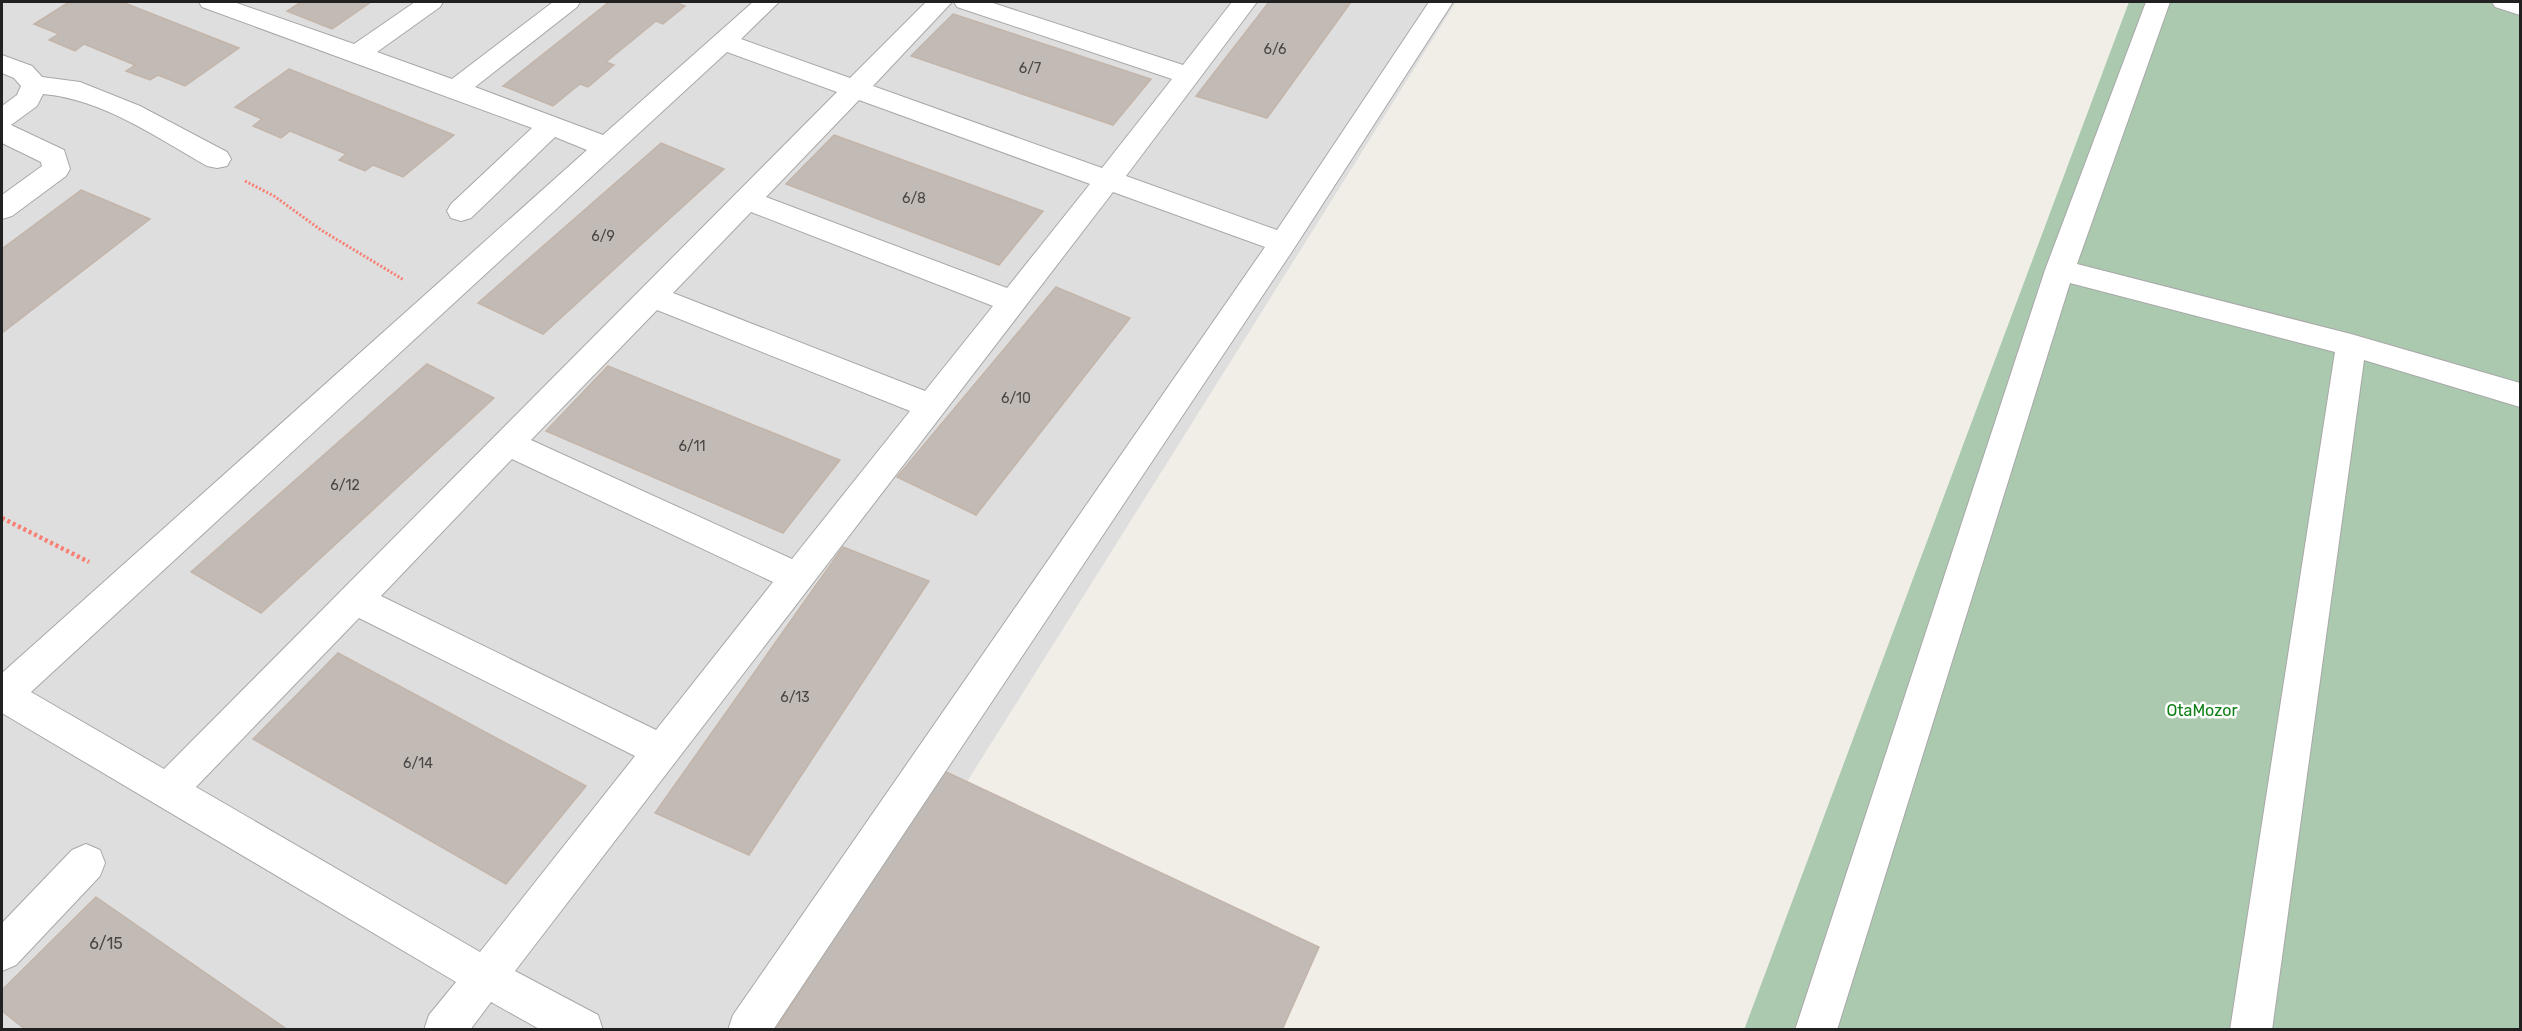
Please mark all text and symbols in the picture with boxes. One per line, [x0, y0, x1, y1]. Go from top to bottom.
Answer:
house number: 6/6 [1264, 41, 1286, 58]
house number: 6/7 [1019, 60, 1041, 77]
house number: 6/8 [902, 190, 926, 207]
house number: 6/9 [591, 228, 615, 245]
house number: 6/10 [1001, 390, 1031, 407]
house number: 6/11 [678, 438, 706, 455]
house number: 6/12 [330, 477, 360, 494]
house number: 6/13 [780, 689, 810, 706]
park label: OtaMozor [2166, 701, 2238, 720]
house number: 6/14 [403, 755, 433, 772]
house number: 6/15 [89, 934, 123, 953]

